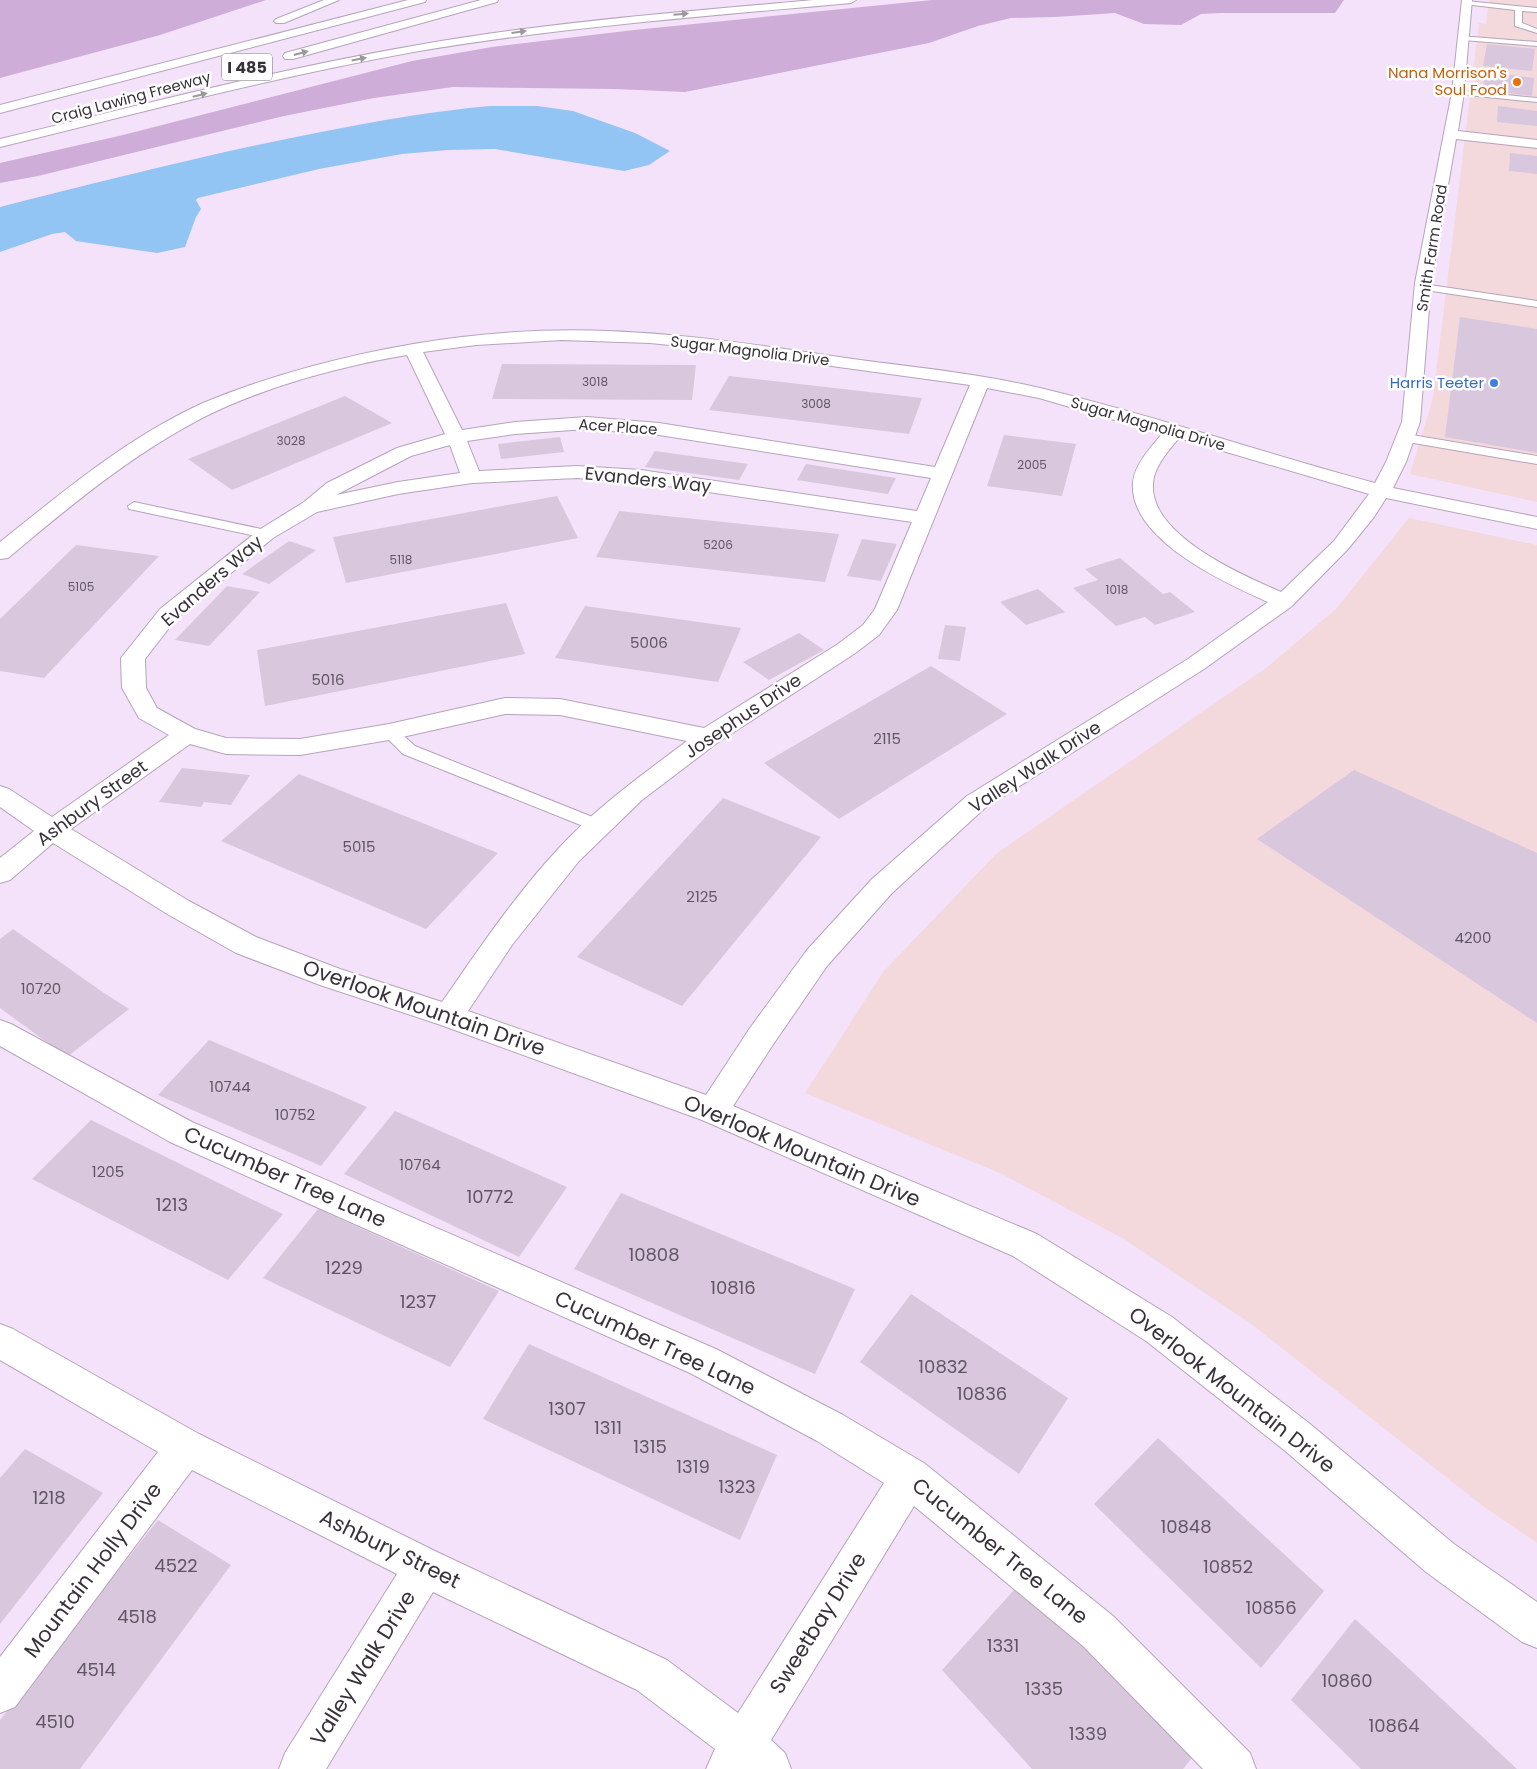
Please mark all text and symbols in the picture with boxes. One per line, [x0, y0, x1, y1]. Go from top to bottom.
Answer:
one-way arrow [673, 10, 689, 18]
one-way arrow [512, 28, 528, 36]
one-way arrow [293, 48, 308, 56]
road number: I 485 [222, 54, 272, 80]
one-way arrow [351, 55, 366, 63]
place label: Nana Morrison's Soul Food [1388, 62, 1507, 100]
street label: Craig Lawing Freeway [49, 66, 213, 129]
marker: Nana Morrison's Soul Food [1511, 76, 1523, 88]
one-way arrow [193, 91, 208, 99]
street label: Smith Farm Road [1411, 183, 1452, 313]
street label: Sugar Magnolia Drive [669, 330, 831, 371]
place label: Harris Teeter [1390, 372, 1484, 393]
house number: 3018 [582, 373, 608, 390]
marker: Harris Teeter [1488, 377, 1500, 389]
street label: Sugar Magnolia Drive [1068, 391, 1228, 456]
house number: 3008 [801, 395, 831, 412]
street label: Acer Place [578, 413, 658, 440]
house number: 3028 [276, 432, 306, 449]
house number: 2005 [1017, 456, 1047, 473]
street label: Evanders Way [584, 460, 713, 499]
street label: Evanders Way [155, 529, 268, 632]
house number: 5206 [703, 536, 733, 553]
house number: 5118 [390, 551, 412, 568]
house number: 5105 [68, 578, 94, 595]
house number: 1018 [1106, 581, 1128, 598]
house number: 5006 [630, 632, 668, 653]
street label: Josephus Drive [679, 667, 806, 764]
house number: 5016 [311, 669, 345, 690]
street label: Valley Walk Drive [964, 715, 1106, 819]
house number: 2115 [873, 728, 901, 749]
street label: Ashbury Street [31, 754, 152, 851]
house number: 5015 [342, 836, 376, 857]
house number: 2125 [686, 886, 718, 907]
house number: 4200 [1455, 927, 1491, 948]
street label: Overlook Mountain Drive [299, 952, 549, 1063]
house number: 10720 [21, 978, 61, 999]
house number: 10744 [209, 1076, 251, 1097]
street label: Overlook Mountain Drive [679, 1087, 925, 1214]
house number: 10752 [275, 1104, 315, 1125]
street label: Cucumber Tree Lane [179, 1119, 391, 1234]
house number: 10764 [399, 1154, 441, 1175]
house number: 1205 [92, 1161, 124, 1182]
house number: 10772 [466, 1184, 514, 1209]
house number: 1213 [156, 1192, 188, 1217]
house number: 10808 [628, 1242, 680, 1267]
house number: 1229 [325, 1255, 363, 1280]
house number: 10816 [710, 1275, 756, 1300]
street label: Cucumber Tree Lane [550, 1283, 760, 1402]
house number: 1237 [400, 1289, 436, 1314]
street label: Overlook Mountain Drive [1123, 1300, 1342, 1479]
house number: 10832 [918, 1354, 968, 1379]
house number: 10836 [957, 1381, 1007, 1406]
house number: 1307 [548, 1396, 586, 1421]
house number: 1311 [594, 1415, 622, 1440]
house number: 1315 [633, 1434, 667, 1459]
house number: 1319 [676, 1454, 710, 1479]
street label: Cucumber Tree Lane [906, 1471, 1094, 1631]
house number: 1323 [718, 1474, 756, 1499]
street label: Mountain Holly Drive [17, 1476, 168, 1663]
house number: 1218 [32, 1485, 66, 1510]
street label: Ashbury Street [315, 1502, 465, 1595]
house number: 10848 [1160, 1514, 1212, 1539]
street label: Sweetbay Drive [762, 1546, 873, 1699]
house number: 4522 [154, 1553, 198, 1578]
house number: 10852 [1203, 1554, 1253, 1579]
street label: Valley Walk Drive [303, 1585, 422, 1751]
house number: 10856 [1245, 1595, 1297, 1620]
house number: 4518 [117, 1604, 157, 1629]
house number: 1331 [987, 1633, 1019, 1658]
house number: 4514 [76, 1657, 116, 1682]
house number: 10860 [1321, 1668, 1373, 1693]
house number: 1335 [1025, 1676, 1063, 1701]
house number: 4510 [35, 1709, 75, 1734]
house number: 10864 [1368, 1713, 1420, 1738]
house number: 1339 [1069, 1721, 1107, 1746]

